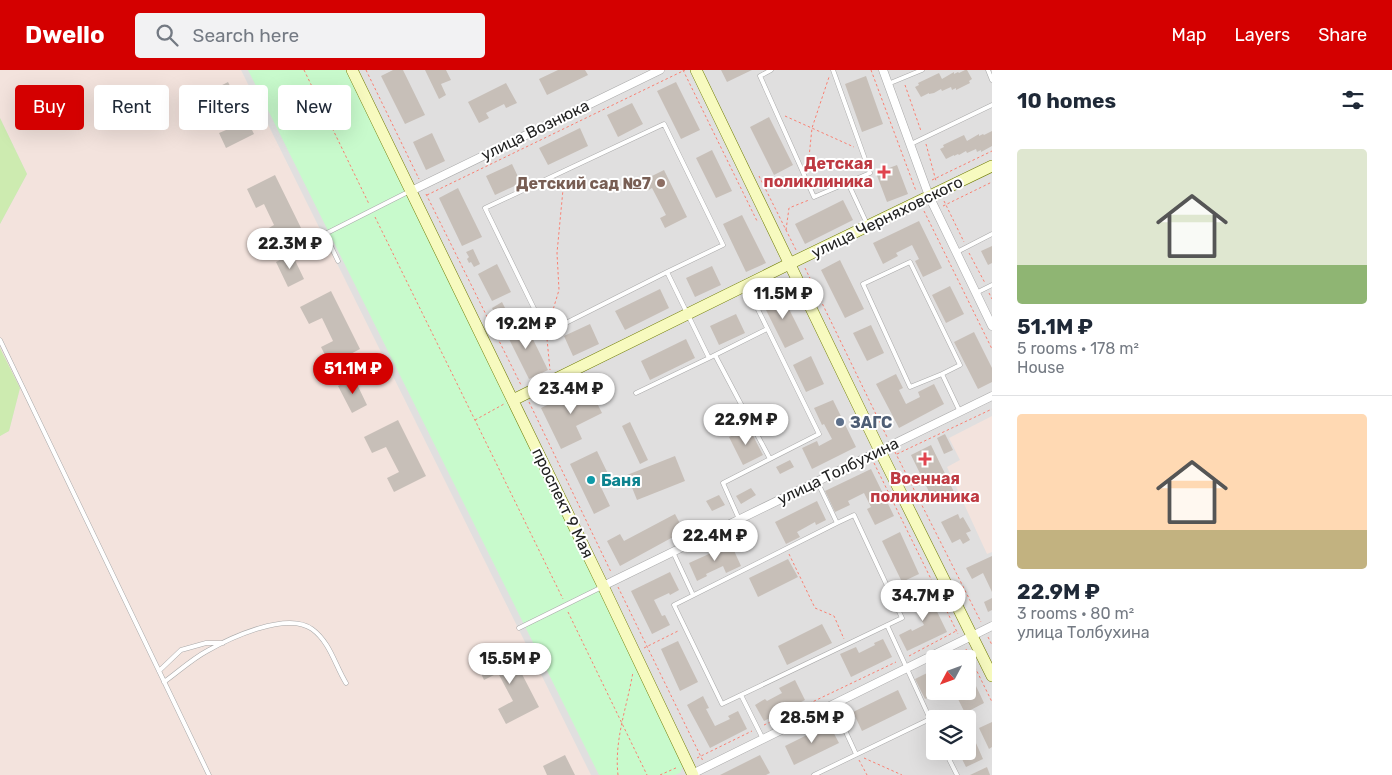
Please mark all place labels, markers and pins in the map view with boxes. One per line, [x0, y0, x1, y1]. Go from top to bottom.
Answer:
place label: Детская поликлиника [764, 154, 873, 191]
marker: Детская поликлиника [877, 165, 891, 179]
place label: Детский сад №7 [516, 174, 651, 193]
marker: Детский сад №7 [655, 177, 667, 189]
pin: 22.3M ₽ [244, 228, 336, 270]
pin: 11.5M ₽ [737, 278, 829, 320]
pin: 19.2M ₽ [480, 308, 572, 350]
pin: 51.1M ₽ [307, 352, 399, 395]
pin: 23.4M ₽ [525, 372, 617, 415]
pin: 22.9M ₽ [700, 404, 792, 446]
place label: ЗАГС [850, 413, 892, 432]
marker: ЗАГС [834, 416, 846, 428]
marker: Военная поликлиника [918, 452, 932, 466]
place label: Военная поликлиника [870, 469, 980, 506]
place label: Баня [601, 471, 641, 490]
marker: Баня [585, 474, 597, 486]
pin: 22.4M ₽ [669, 520, 761, 562]
pin: 34.7M ₽ [877, 580, 969, 622]
pin: 15.5M ₽ [464, 642, 556, 685]
pin: 28.5M ₽ [766, 702, 858, 744]

